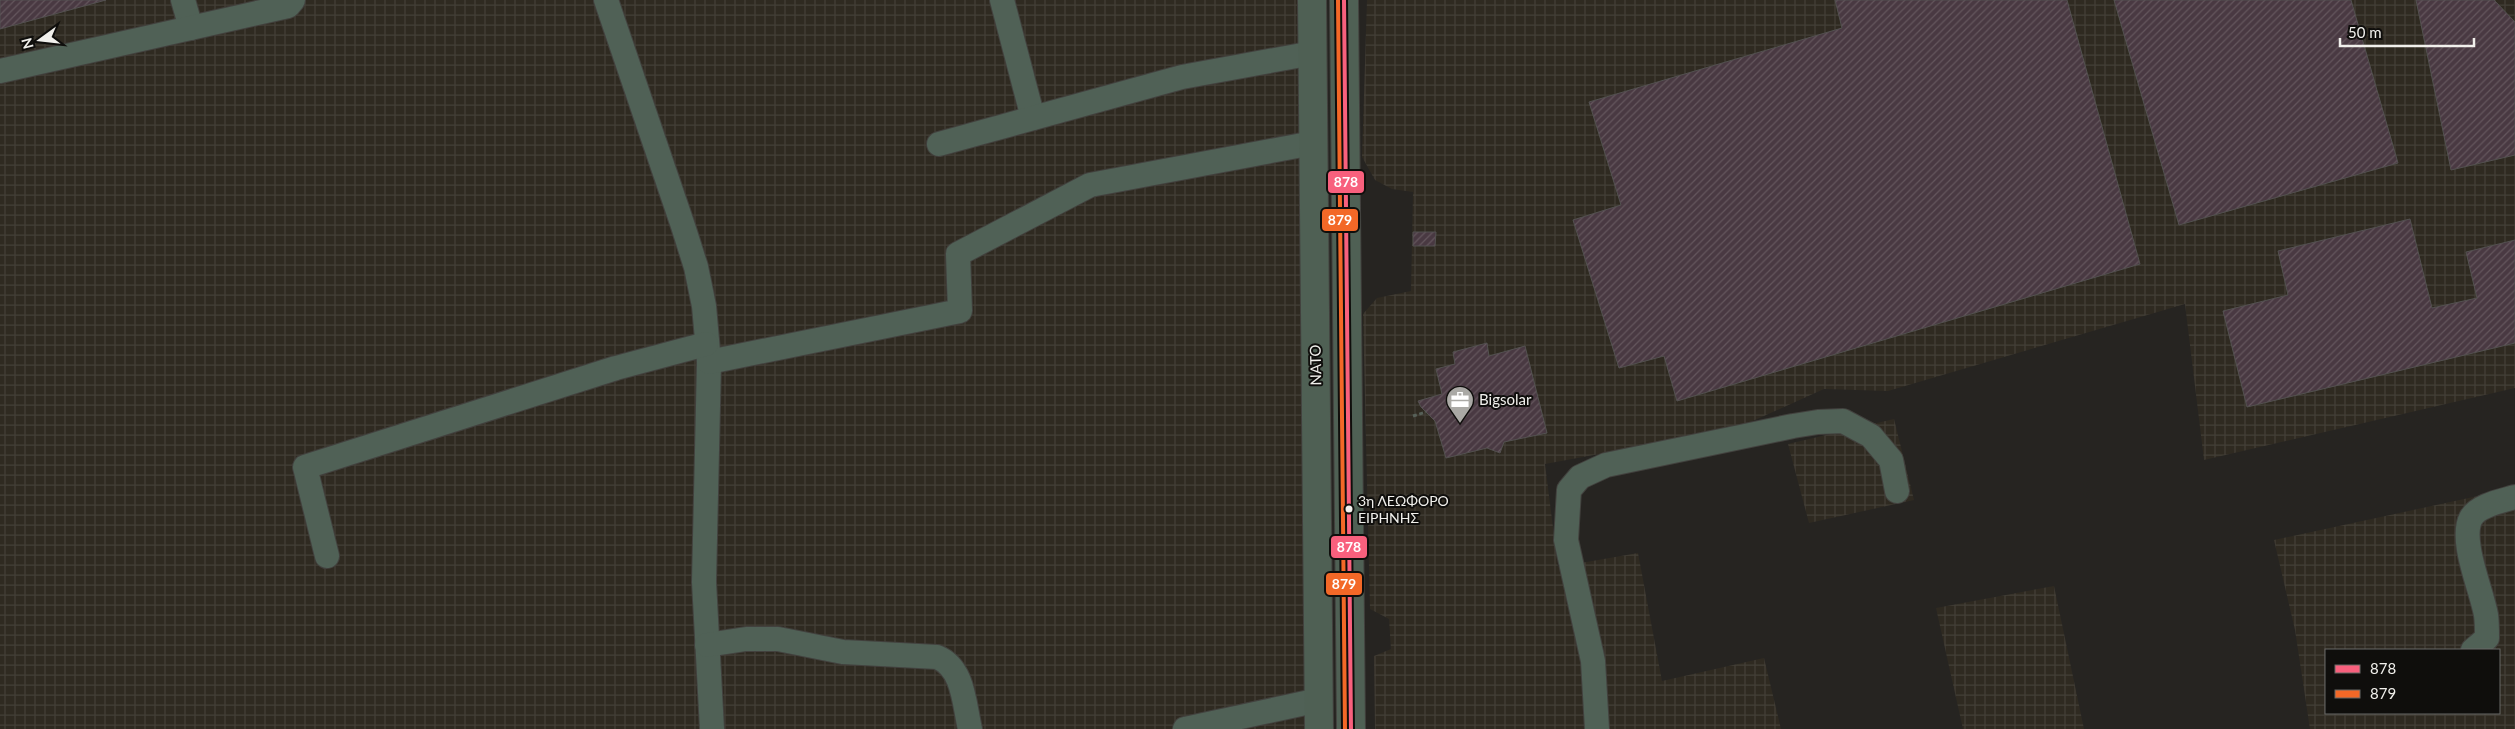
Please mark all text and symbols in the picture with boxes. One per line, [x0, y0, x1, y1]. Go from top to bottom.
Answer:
north arrow [15, 15, 65, 65]
scale bar [2340, 15, 2474, 47]
text: 50 m [2348, 23, 2382, 41]
text: N [17, 36, 37, 51]
line badge: 878 [1327, 170, 1365, 194]
text: 878 [1334, 173, 1358, 190]
line badge: 879 [1321, 208, 1359, 232]
text: 879 [1328, 211, 1352, 228]
street label: ΝΑΤΟ [1306, 344, 1324, 386]
office icon: Bigsolar [1445, 385, 1475, 424]
place label: Bigsolar [1479, 390, 1532, 408]
place label: 3η ΛΕΩΦΟΡΟ ΕΙΡΗΝΗΣ [1358, 492, 1449, 526]
marker: 3η ΛΕΩΦΟΡΟ ΕΙΡΗΝΗΣ [1344, 504, 1354, 514]
line badge: 878 [1330, 535, 1368, 559]
text: 878 [1337, 538, 1361, 555]
line badge: 879 [1325, 572, 1363, 596]
text: 879 [1332, 575, 1356, 592]
legend [2325, 649, 2500, 714]
text: 878 [2370, 659, 2396, 677]
text: 879 [2370, 684, 2396, 702]

